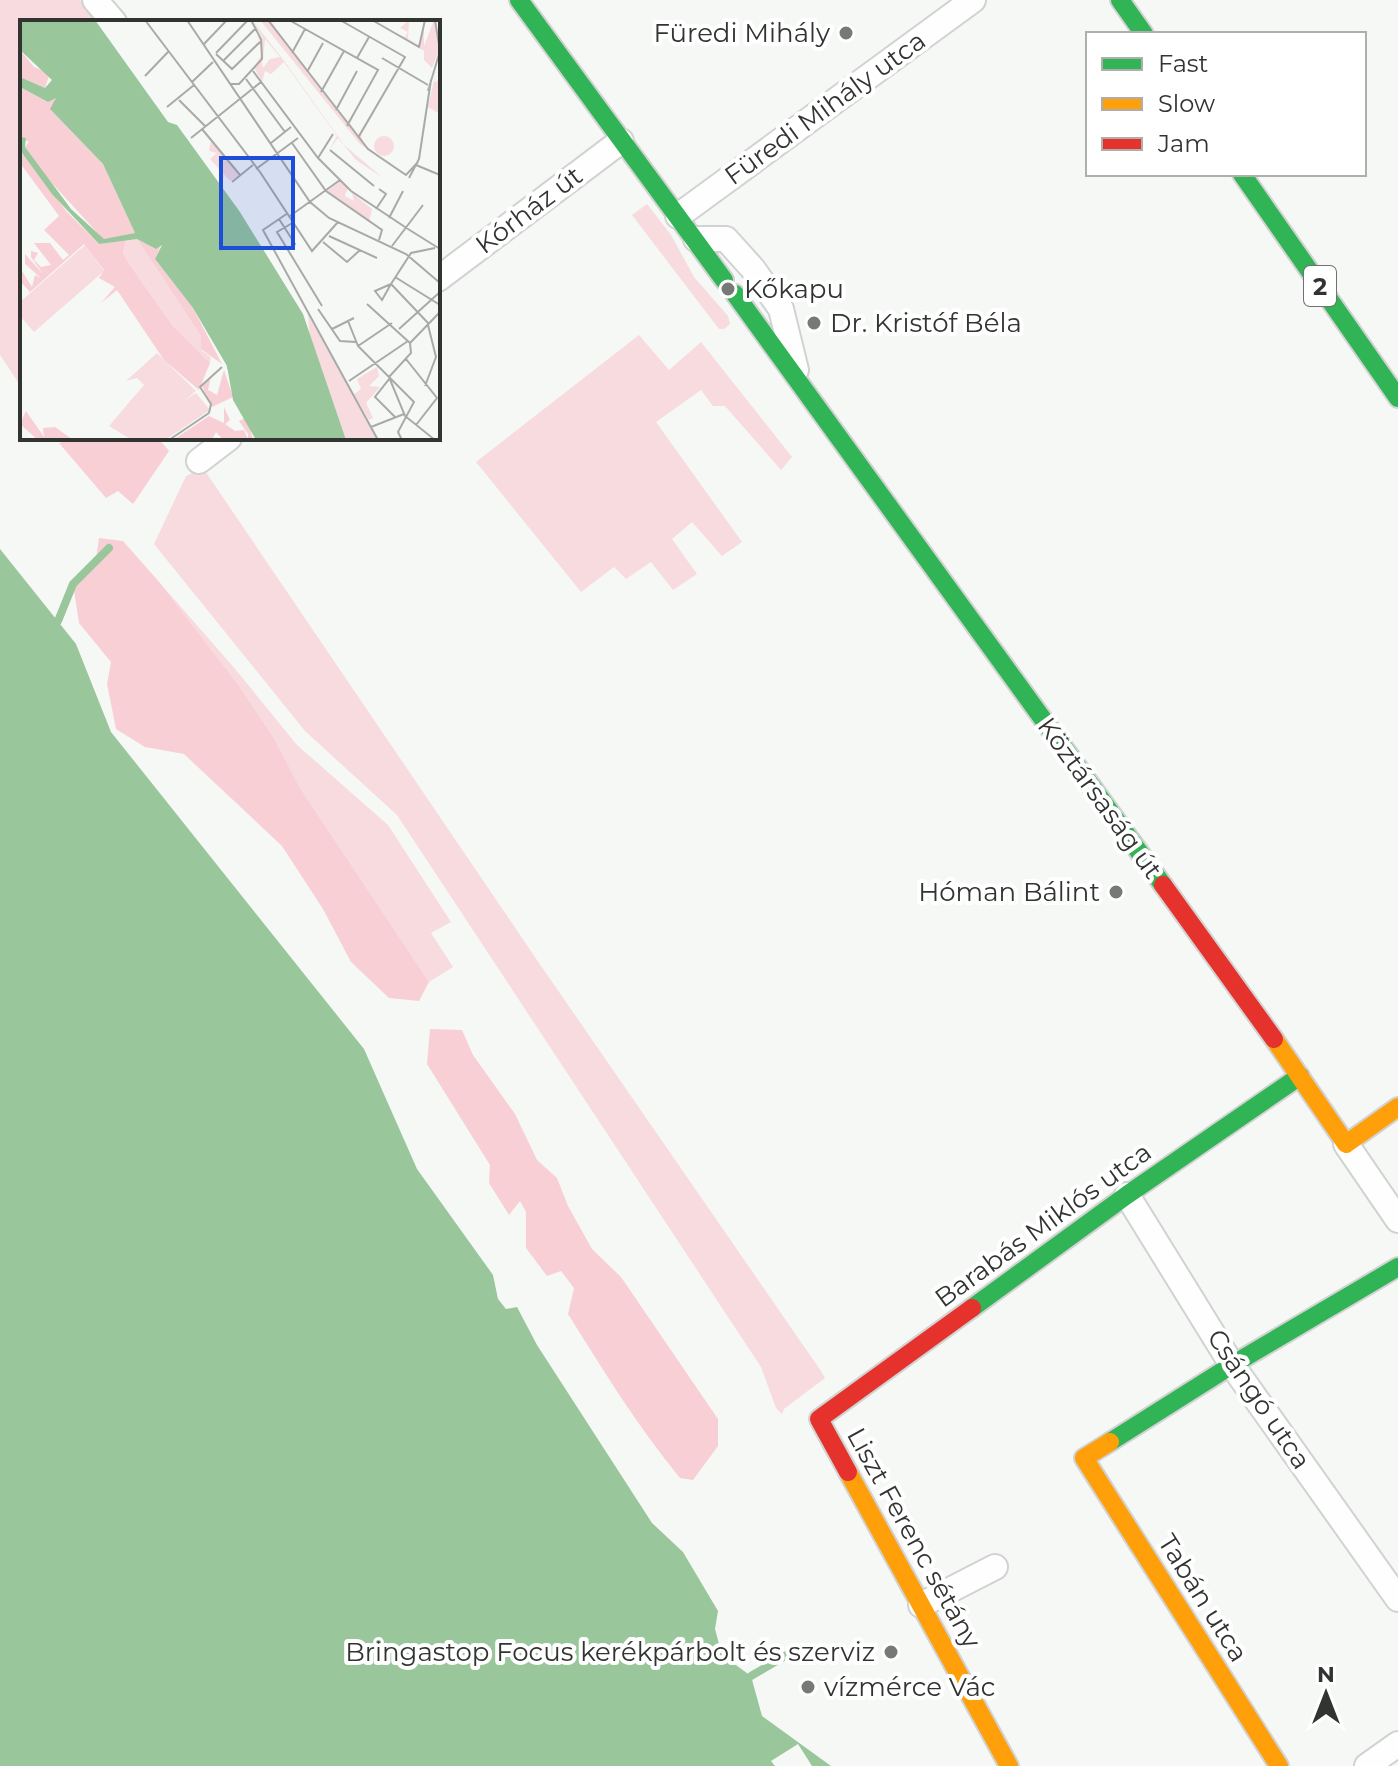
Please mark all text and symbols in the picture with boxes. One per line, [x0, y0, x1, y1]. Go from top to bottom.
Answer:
place label: Füredi Mihály [654, 17, 831, 49]
inset map [20, 20, 440, 440]
street label: Füredi Mihály utca [718, 24, 932, 192]
marker: Füredi Mihály [837, 24, 855, 42]
legend [1086, 32, 1366, 176]
text: Fast [1158, 49, 1209, 78]
text: Slow [1158, 89, 1215, 118]
text: Jam [1157, 129, 1210, 158]
street label: Kórház út [469, 159, 589, 261]
road number: 2 [1304, 266, 1336, 306]
place label: Kőkapu [744, 273, 844, 305]
marker: Kőkapu [719, 280, 737, 298]
place label: Dr. Kristóf Béla [830, 307, 1022, 339]
marker: Dr. Kristóf Béla [805, 314, 823, 332]
street label: Köztársaság út [1031, 711, 1169, 885]
place label: Hóman Bálint [918, 876, 1100, 908]
marker: Hóman Bálint [1107, 883, 1125, 901]
street label: Barabás Miklós utca [929, 1136, 1157, 1314]
street label: Csángó utca [1200, 1323, 1318, 1475]
street label: Liszt Ferenc sétány [840, 1422, 988, 1655]
street label: Tabán utca [1151, 1528, 1255, 1668]
place label: Bringastop Focus kerékpárbolt és szerviz [345, 1636, 875, 1668]
marker: Bringastop Focus kerékpárbolt és szerviz [882, 1643, 900, 1661]
north arrow [1286, 1654, 1366, 1734]
text: N [1317, 1661, 1335, 1688]
place label: vízmérce Vác [824, 1671, 995, 1703]
marker: vízmérce Vác [799, 1678, 817, 1696]

